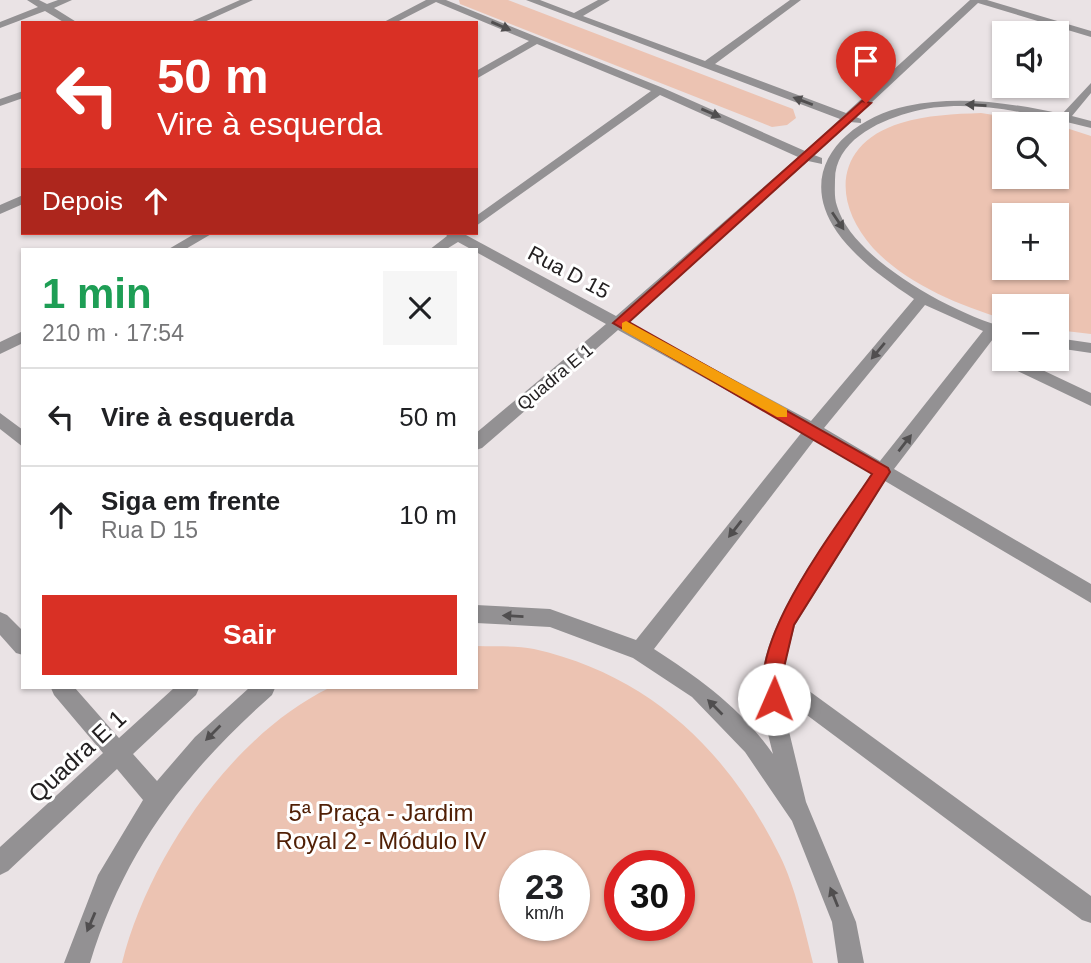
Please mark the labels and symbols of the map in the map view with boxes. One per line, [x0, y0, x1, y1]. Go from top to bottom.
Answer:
one-way arrow [490, 21, 511, 32]
pin [836, 31, 896, 103]
one-way arrow [792, 96, 813, 107]
one-way arrow [965, 99, 987, 110]
one-way arrow [701, 107, 721, 119]
one-way arrow [831, 212, 845, 230]
street label: Rua D 15 [524, 241, 614, 303]
street label: Quadra E 1 [513, 340, 597, 414]
one-way arrow [871, 343, 886, 360]
one-way arrow [897, 434, 912, 452]
one-way arrow [728, 519, 743, 537]
one-way arrow [501, 610, 523, 621]
position arrow [737, 662, 811, 736]
one-way arrow [707, 698, 724, 715]
street label: Quadra E 1 [23, 704, 131, 808]
one-way arrow [205, 724, 222, 741]
park label: 5ª Praça - Jardim Royal 2 - Módulo IV [276, 799, 486, 854]
speed limit sign: 30 [604, 850, 695, 941]
one-way arrow [829, 887, 840, 908]
one-way arrow [85, 912, 96, 933]

